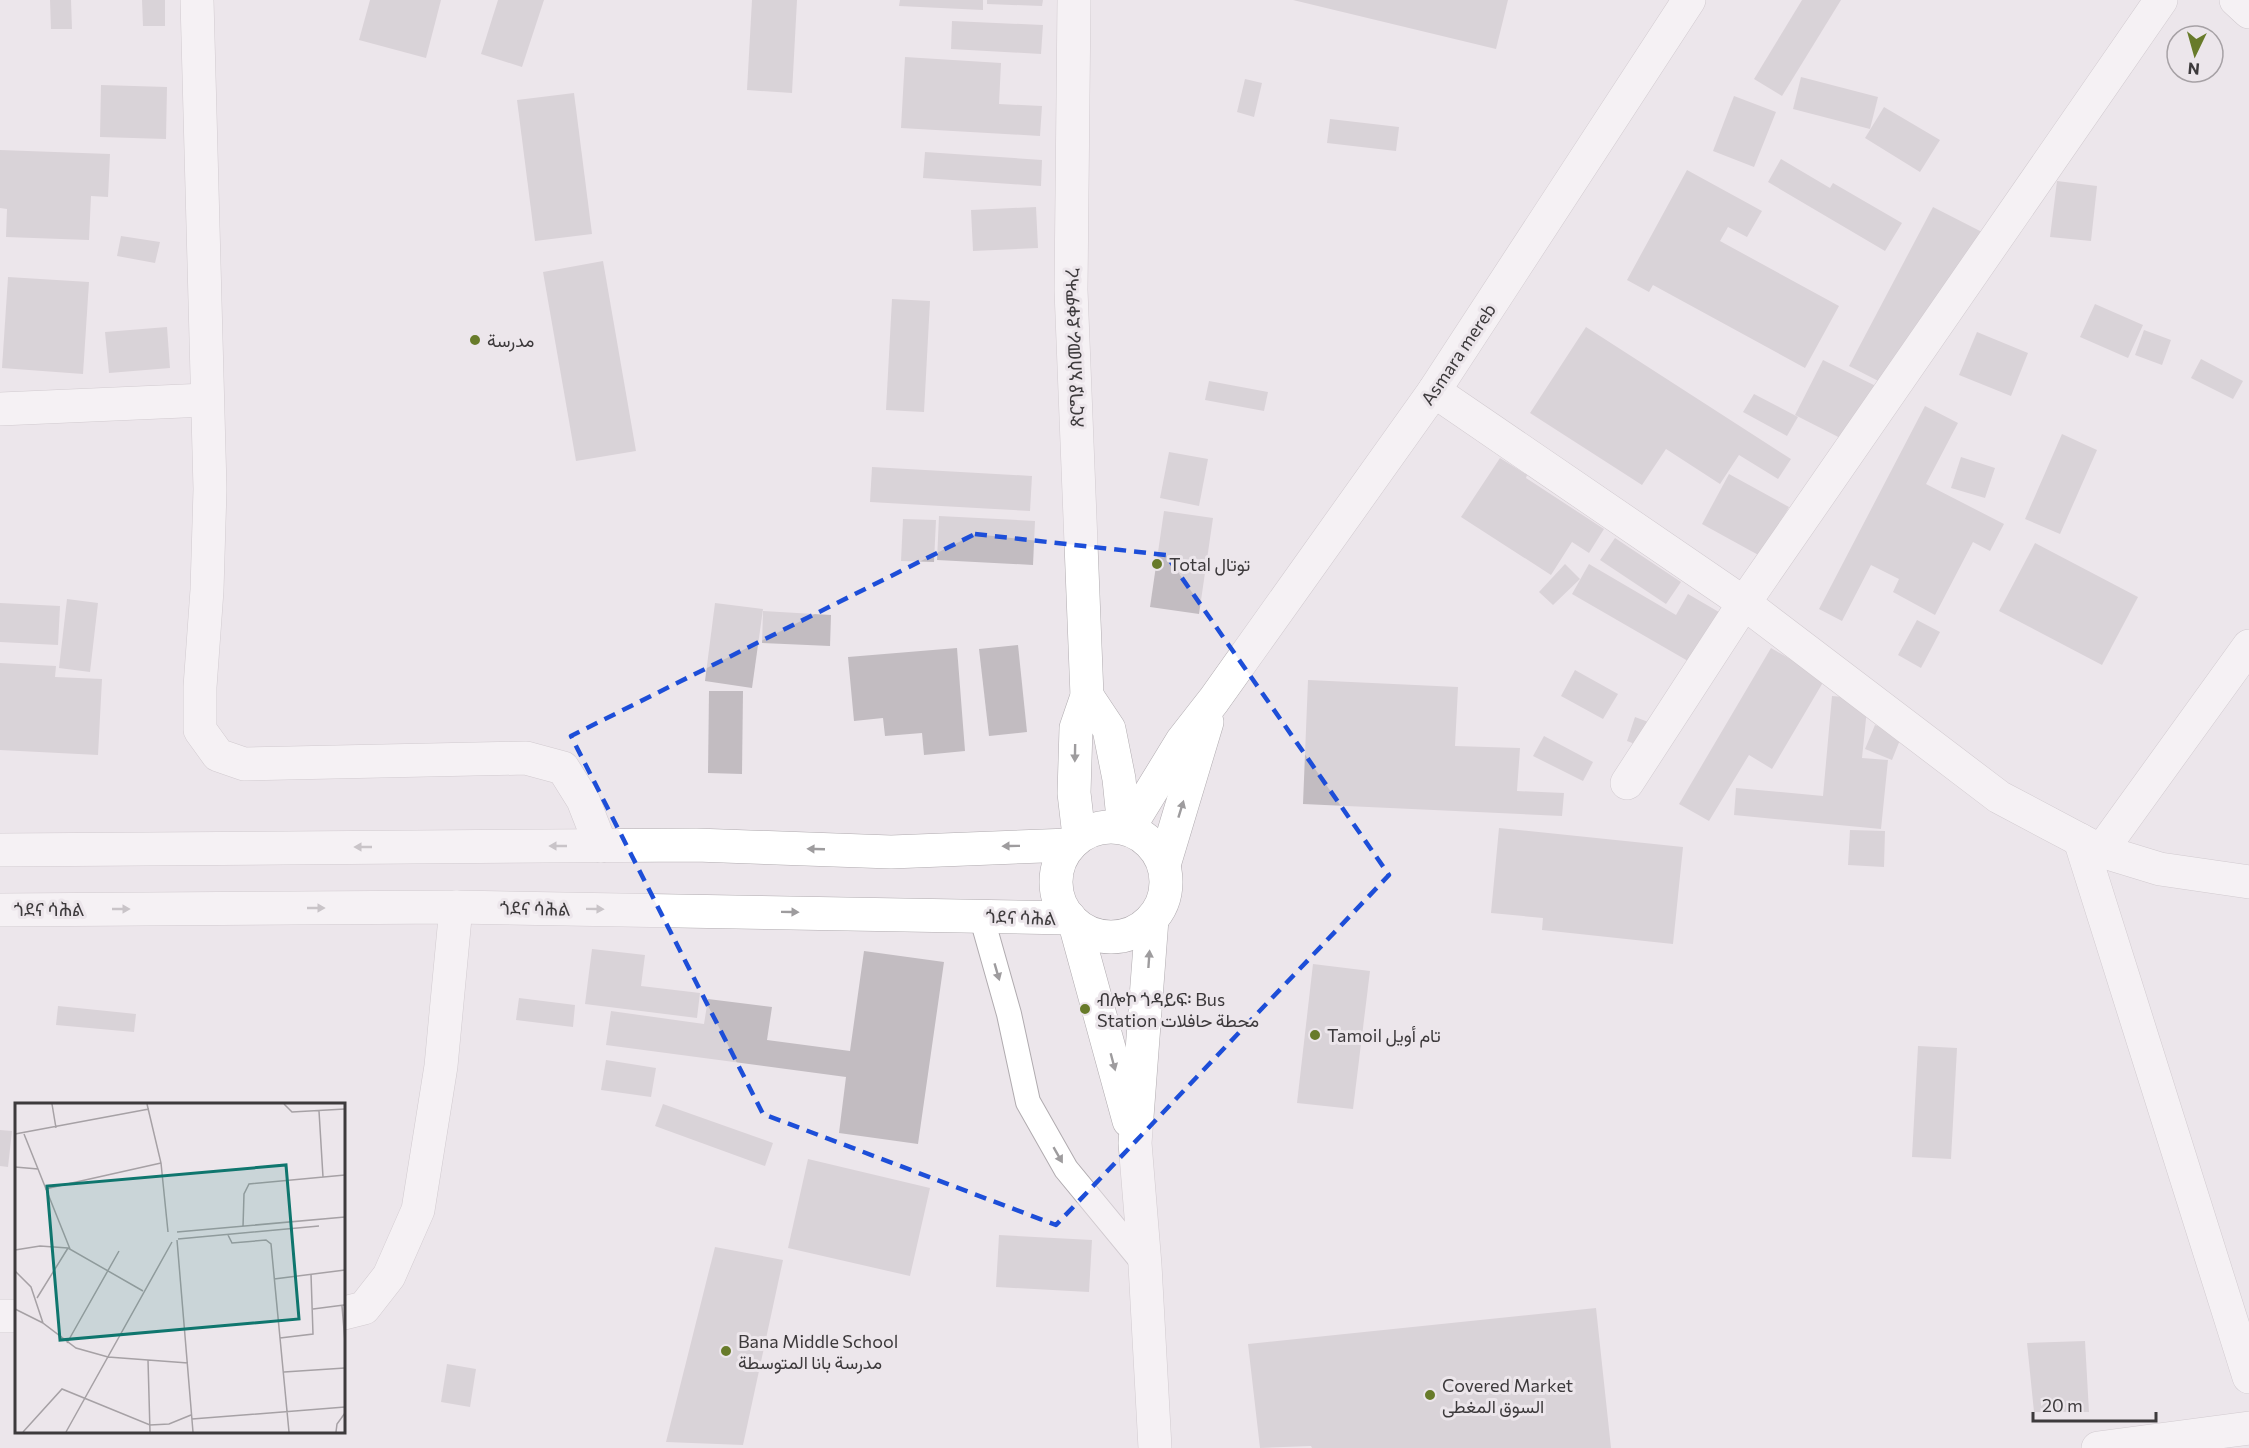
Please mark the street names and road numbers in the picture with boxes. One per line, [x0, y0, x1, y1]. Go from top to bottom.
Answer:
street label: ጽርግያ አስመራ ደቀምሓረ [1060, 268, 1088, 428]
street label: Asmara mereb [1416, 299, 1500, 409]
street label: ጎደና ሳሕል [500, 896, 570, 920]
street label: ጎደና ሳሕል [14, 898, 84, 920]
street label: ጎደና ሳሕል [985, 905, 1057, 929]

